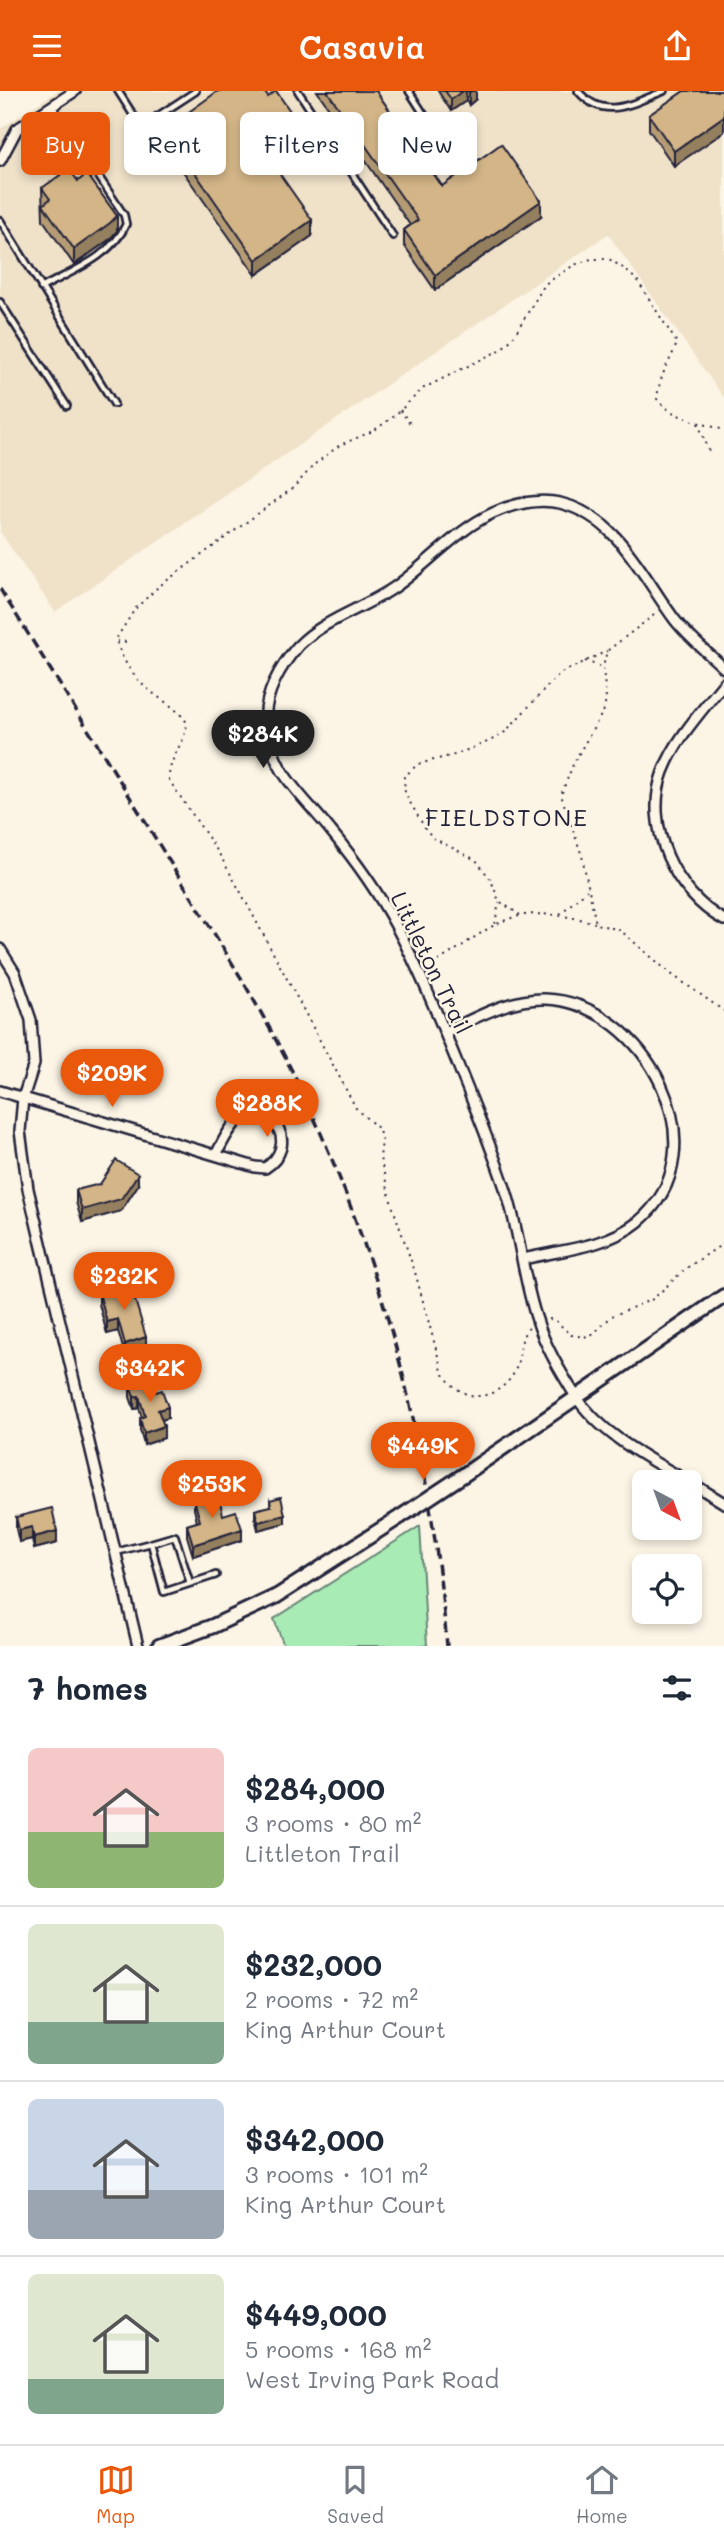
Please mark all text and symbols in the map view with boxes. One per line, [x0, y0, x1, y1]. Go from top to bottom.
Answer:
text: Casavia [299, 25, 425, 67]
icon: menu [28, 27, 66, 65]
icon: share [658, 27, 696, 65]
chip: Buy [21, 112, 110, 175]
chip: Rent [124, 112, 226, 175]
chip: Filters [240, 112, 364, 175]
chip: New [378, 112, 477, 175]
pin: $284K [214, 711, 312, 770]
text: $284K [227, 718, 299, 748]
district label: FIELDSTONE [425, 801, 589, 832]
street label: Littleton Trail [384, 886, 479, 1039]
pin: $209K [63, 1049, 161, 1109]
text: $209K [77, 1057, 147, 1087]
pin: $288K [218, 1079, 316, 1139]
text: $288K [232, 1087, 302, 1117]
pin: $232K [75, 1253, 173, 1312]
text: $232K [90, 1260, 158, 1290]
pin: $342K [101, 1345, 199, 1404]
text: $342K [115, 1352, 185, 1382]
pin: $449K [374, 1423, 472, 1482]
text: $449K [387, 1430, 459, 1460]
pin: $253K [163, 1461, 261, 1520]
text: $253K [177, 1468, 247, 1498]
north arrow [632, 1470, 702, 1540]
map controls [632, 1470, 702, 1624]
button: locate [632, 1554, 702, 1624]
text: 7 homes [28, 1668, 148, 1708]
icon: filters [658, 1669, 696, 1707]
text: $284,000 [245, 1768, 385, 1808]
icon: home [84, 1776, 168, 1860]
text: 3 rooms · 80 m² [245, 1808, 421, 1838]
text: Littleton Trail [245, 1838, 400, 1868]
text: $232,000 [245, 1944, 382, 1984]
icon: home [84, 1952, 168, 2036]
text: 2 rooms · 72 m² [245, 1984, 418, 2014]
text: King Arthur Court [245, 2014, 446, 2044]
text: $342,000 [245, 2119, 384, 2159]
icon: home [84, 2127, 168, 2211]
text: 3 rooms · 101 m² [245, 2159, 428, 2189]
text: King Arthur Court [245, 2189, 446, 2219]
text: $449,000 [245, 2294, 387, 2334]
icon: home [84, 2302, 168, 2386]
text: 5 rooms · 168 m² [245, 2334, 431, 2364]
text: West Irving Park Road [245, 2364, 499, 2394]
tab: Map [96, 2461, 135, 2528]
tab: Saved [327, 2461, 384, 2528]
tab: Home [576, 2461, 628, 2528]

